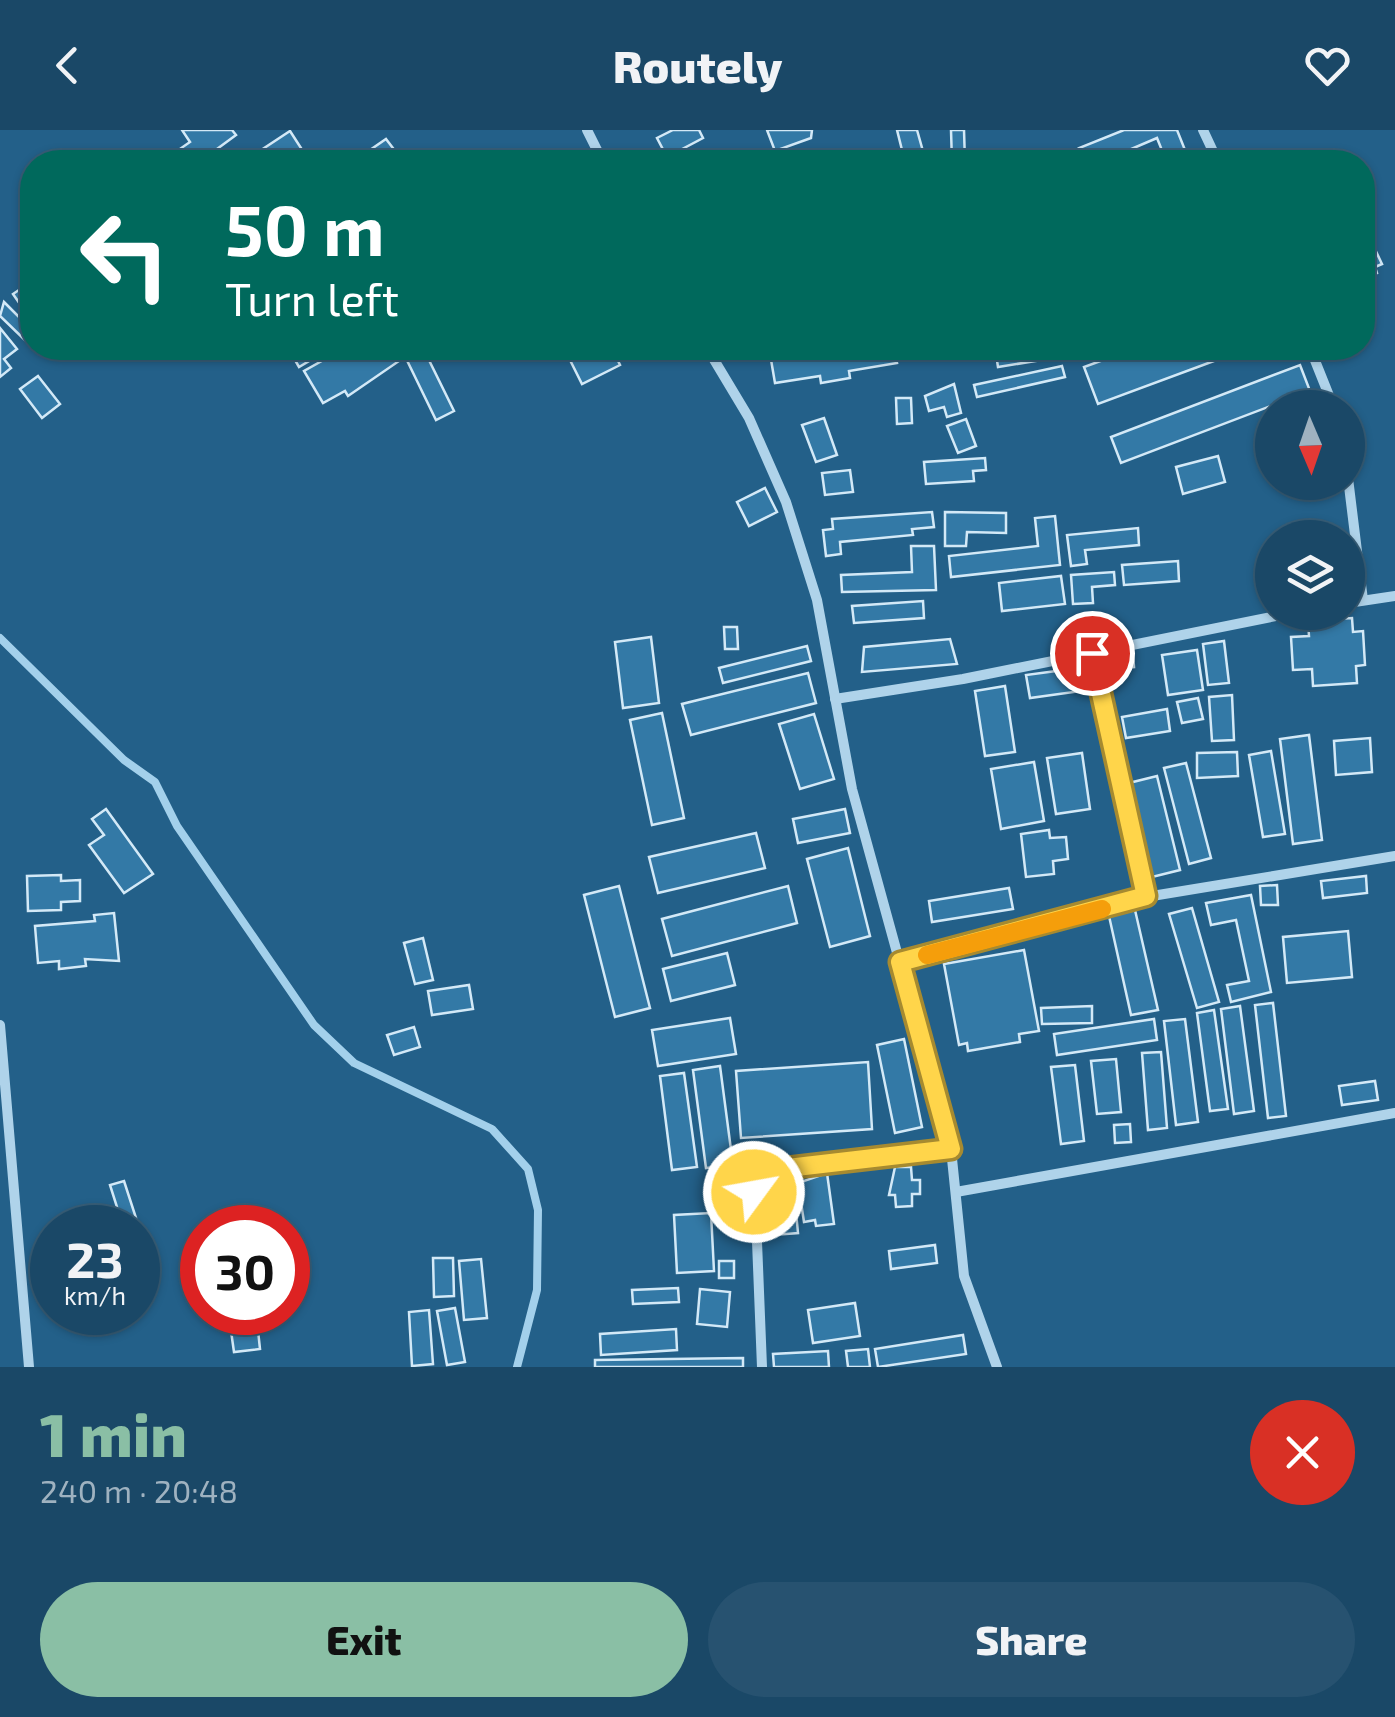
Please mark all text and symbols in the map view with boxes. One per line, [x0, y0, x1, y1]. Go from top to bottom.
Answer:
icon: back [40, 38, 95, 93]
text: Routely [613, 38, 782, 92]
icon: heart [1300, 38, 1355, 93]
text: 50 m [225, 186, 385, 270]
icon: left [60, 190, 190, 320]
text: Turn left [225, 271, 399, 325]
north arrow [1255, 390, 1365, 500]
map controls [1255, 390, 1365, 630]
button: layers [1255, 520, 1365, 630]
pin [1050, 611, 1135, 696]
icon: arrive [1065, 626, 1120, 681]
position arrow [702, 1140, 806, 1244]
speed limit sign: 30 [180, 1205, 310, 1335]
text: 23 [66, 1228, 124, 1288]
text: km/h [64, 1280, 126, 1310]
text: 1 min [40, 1397, 187, 1469]
button: close [1250, 1400, 1355, 1505]
text: 240 m · 20:48 [40, 1471, 238, 1509]
button: Exit [40, 1582, 688, 1697]
button: Share [708, 1582, 1355, 1697]

